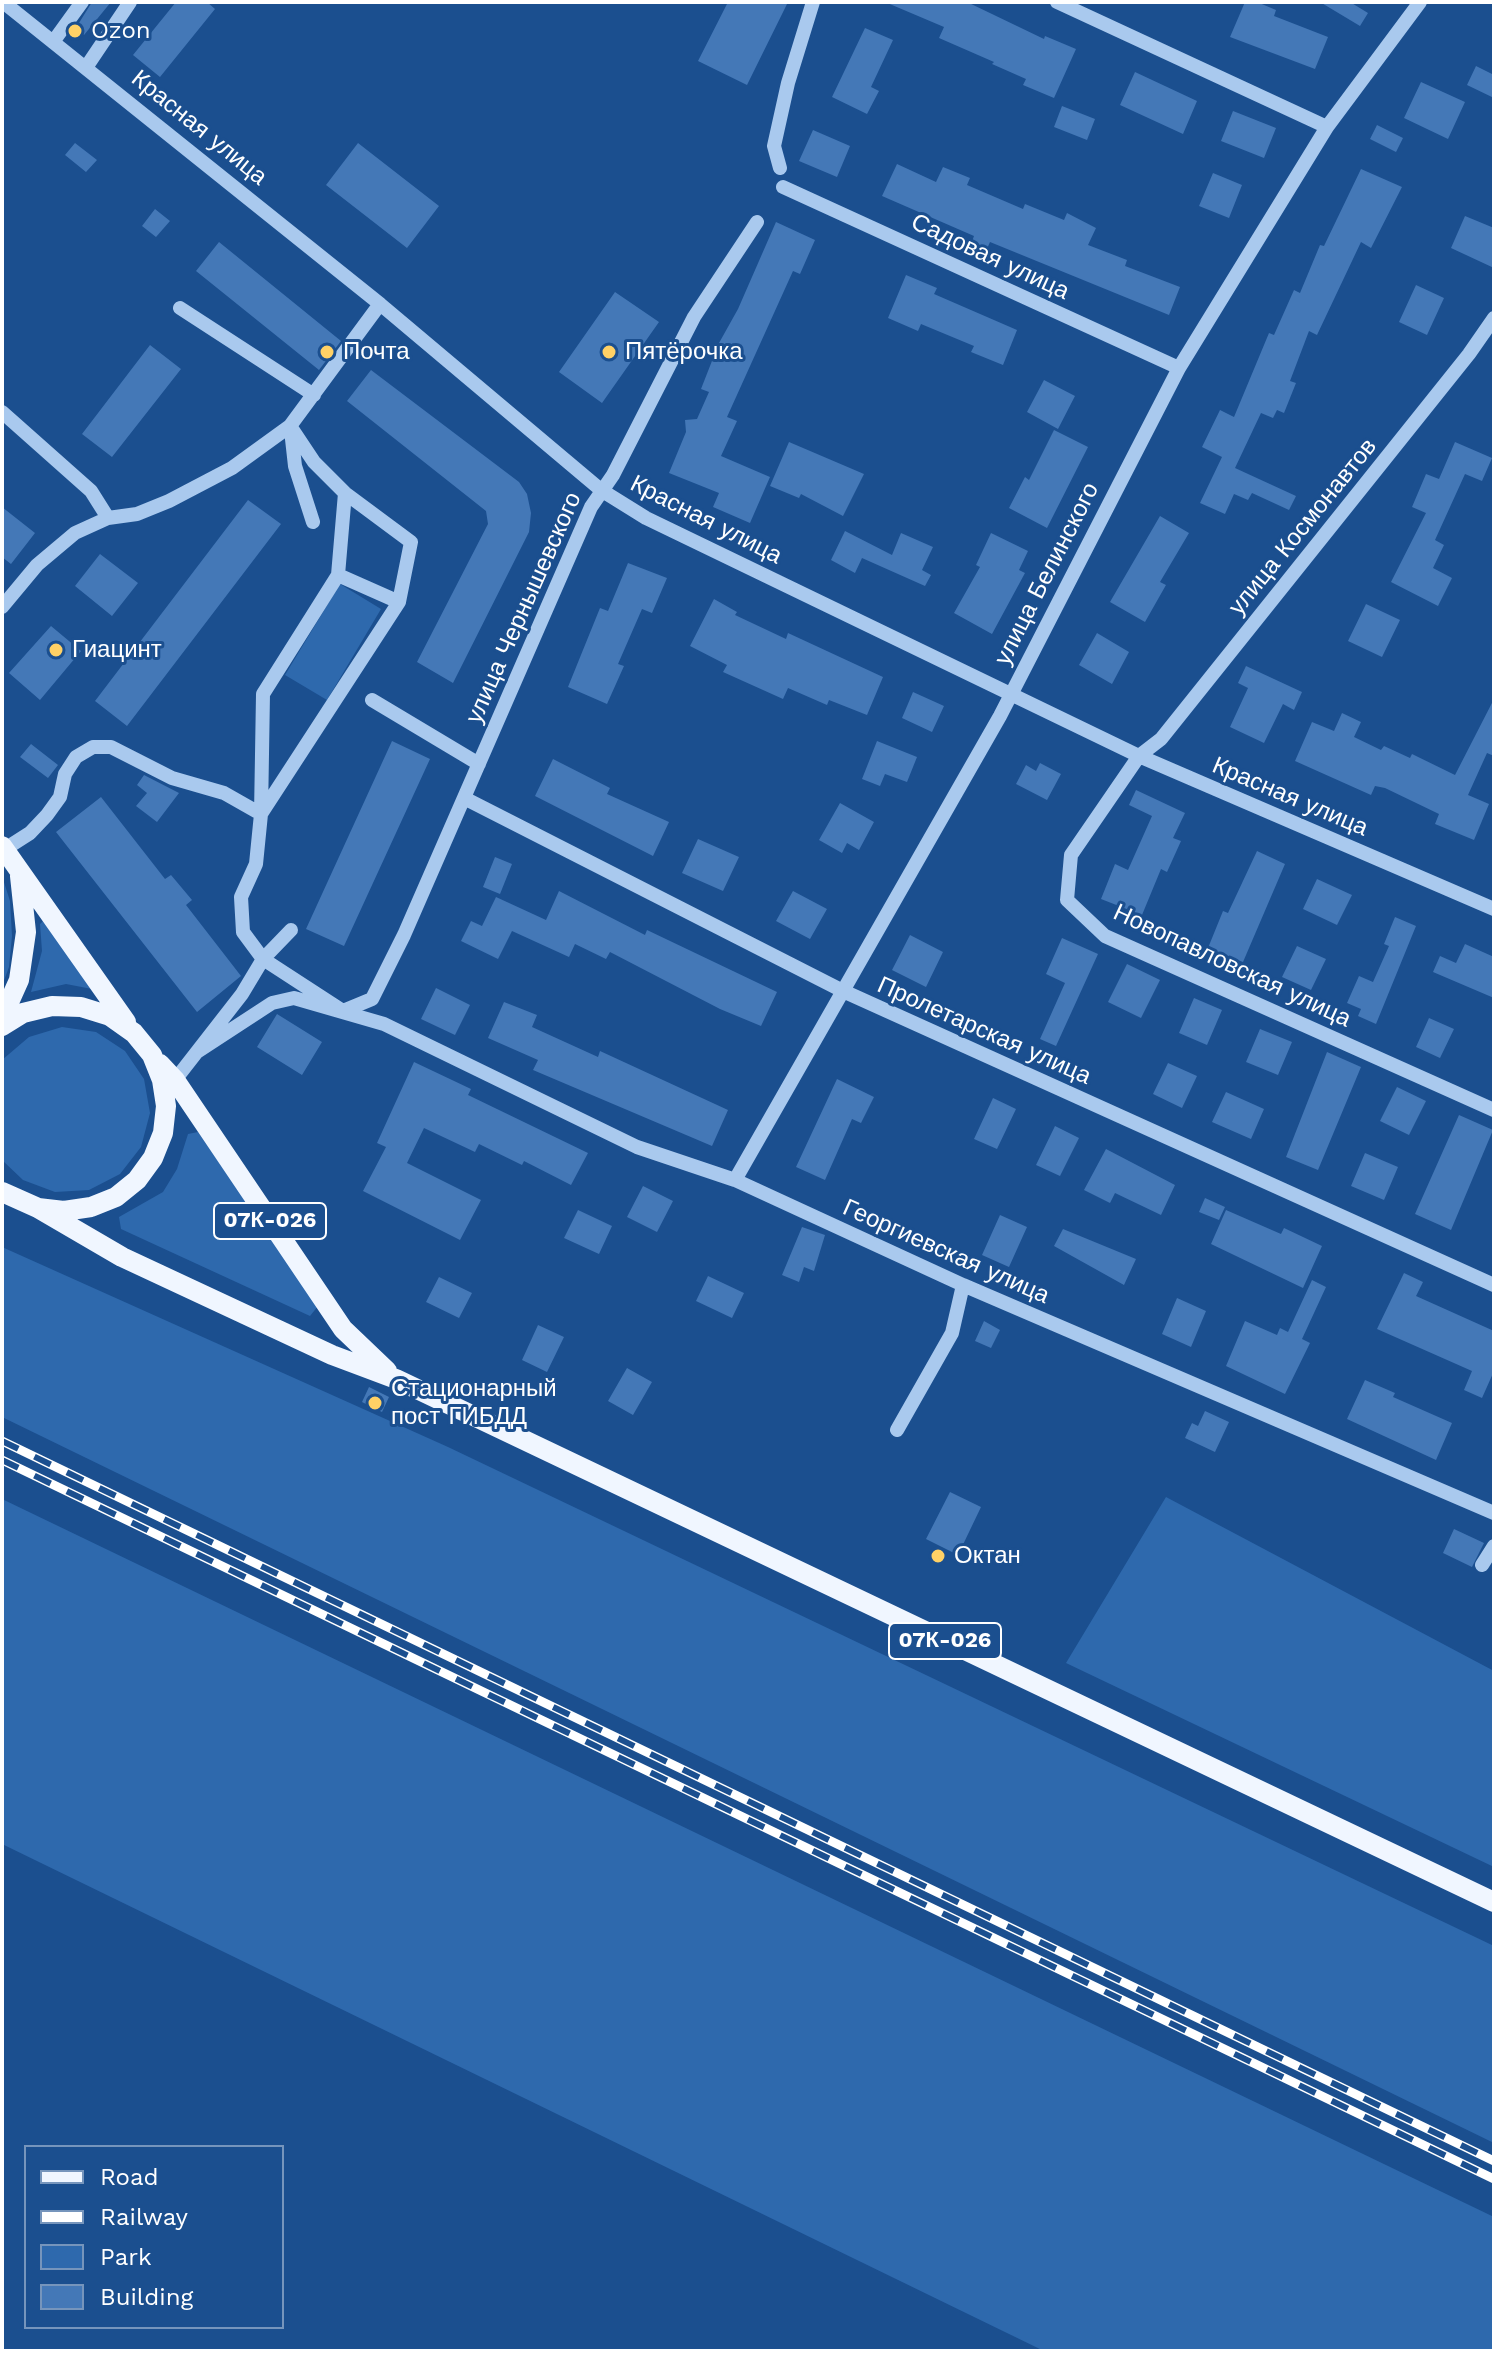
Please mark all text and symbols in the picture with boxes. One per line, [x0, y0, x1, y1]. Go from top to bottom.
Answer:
place label: Ozon [91, 17, 151, 45]
marker: Ozon [66, 22, 84, 40]
street label: Красная улица [125, 64, 273, 192]
street label: Садовая улица [906, 208, 1074, 306]
place label: Почта [343, 338, 410, 366]
place label: Пятёрочка [625, 338, 743, 366]
marker: Почта [318, 343, 336, 361]
marker: Пятёрочка [600, 343, 618, 361]
street label: улица Космонавтов [1223, 433, 1383, 621]
street label: Красная улица [625, 469, 787, 571]
street label: улица Белинского [989, 478, 1105, 670]
street label: улица Чернышевского [460, 488, 588, 728]
place label: Гиацинт [72, 636, 162, 664]
marker: Гиацинт [47, 641, 65, 659]
street label: Красная улица [1208, 751, 1372, 843]
street label: Новопавловская улица [1109, 898, 1355, 1034]
street label: Пролетарская улица [873, 971, 1095, 1091]
street label: Георгиевская улица [838, 1194, 1054, 1310]
road number: 07К-026 [214, 1203, 326, 1239]
place label: Стационарный пост ГИБДД [391, 1375, 557, 1431]
marker: Стационарный пост ГИБДД [366, 1394, 384, 1412]
place label: Октан [954, 1542, 1021, 1570]
marker: Октан [929, 1547, 947, 1565]
road number: 07К-026 [889, 1623, 1001, 1659]
legend [24, 2145, 284, 2329]
text: Road [100, 2163, 159, 2191]
text: Railway [100, 2203, 188, 2231]
text: Park [100, 2243, 152, 2271]
text: Building [100, 2283, 193, 2311]

